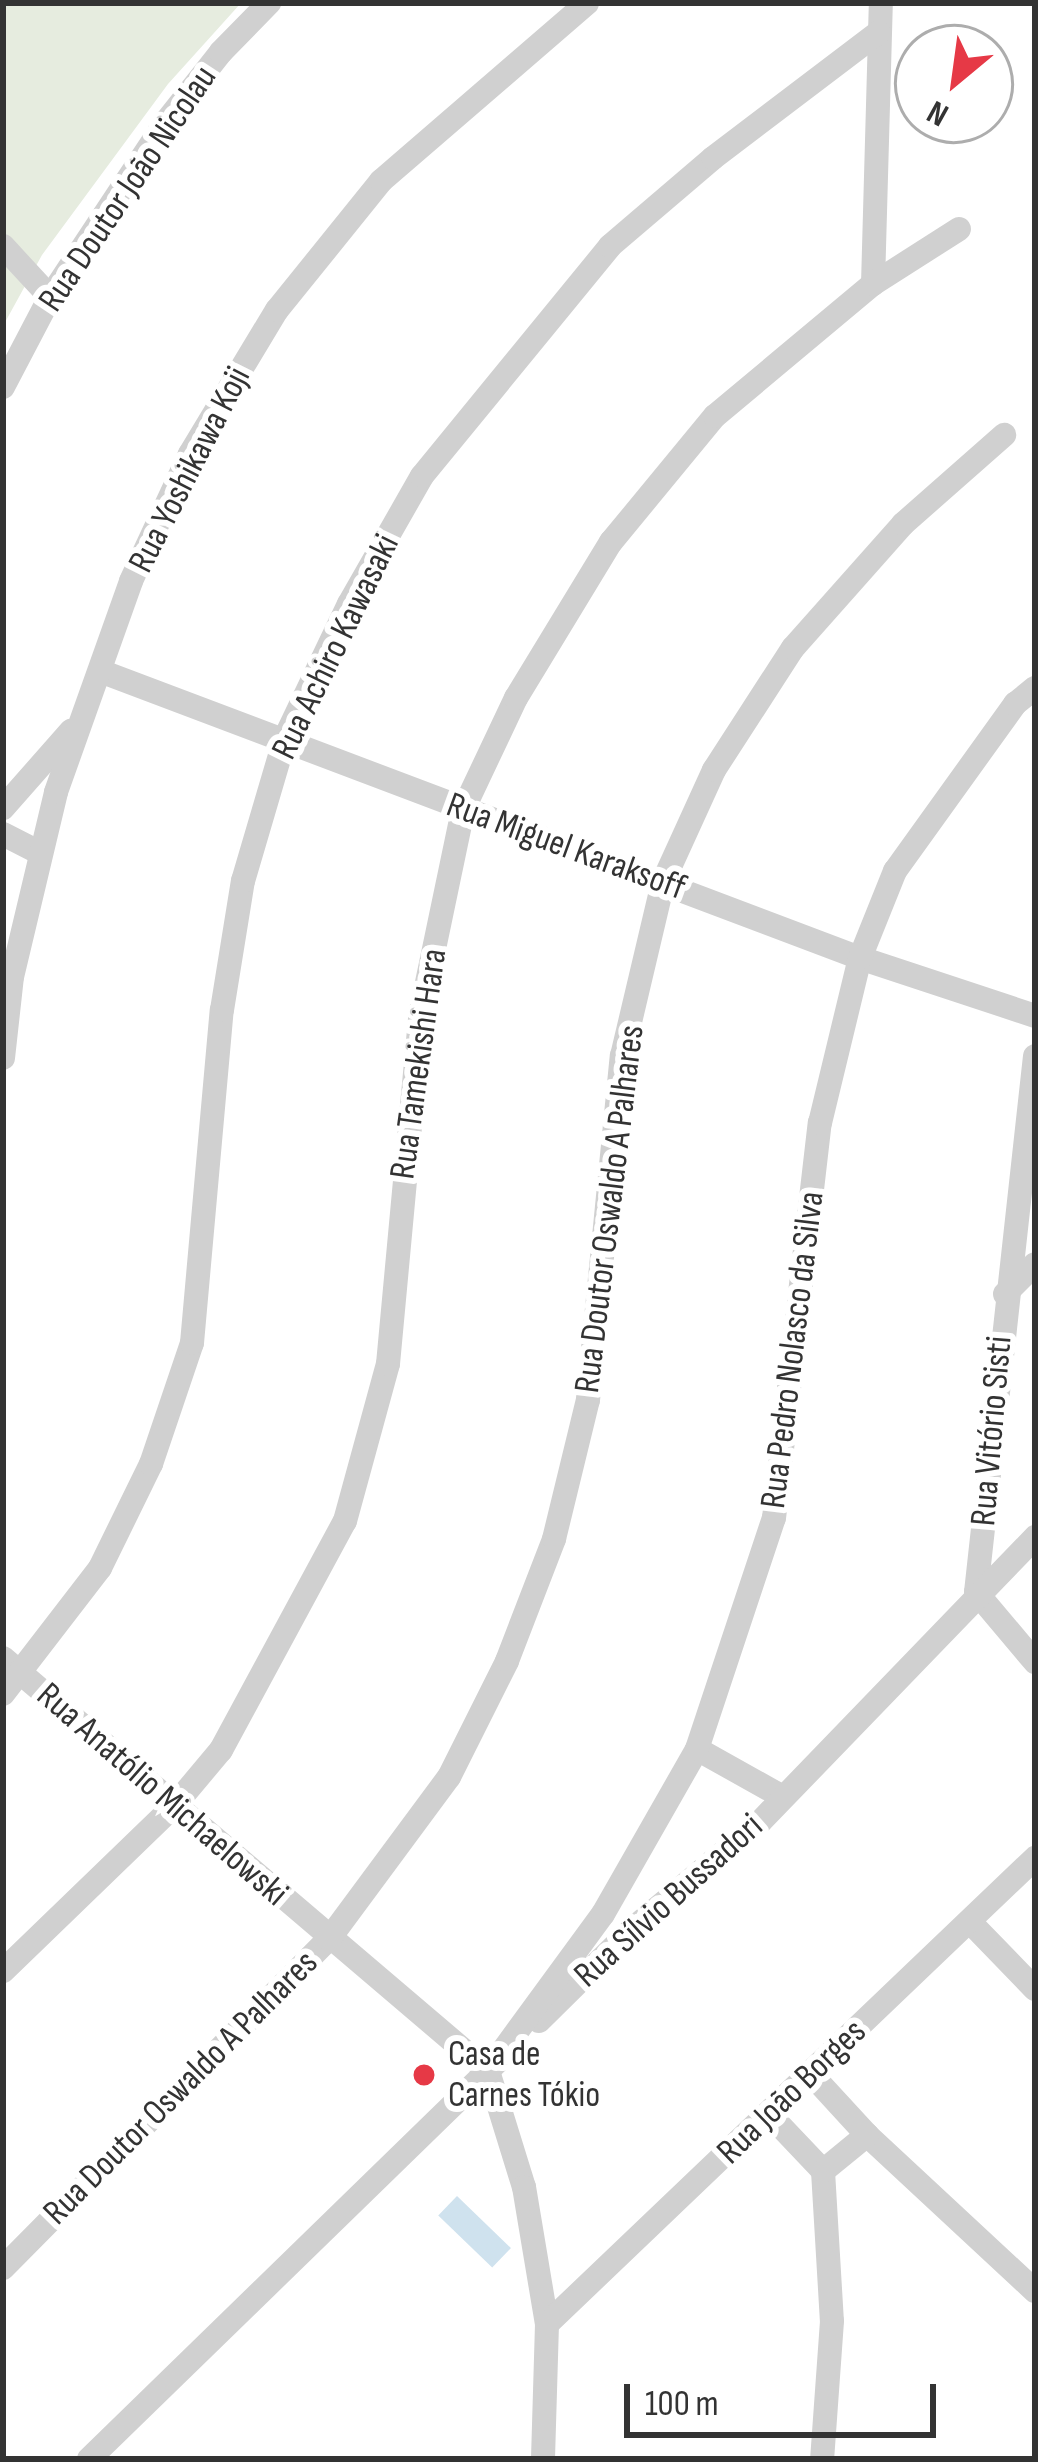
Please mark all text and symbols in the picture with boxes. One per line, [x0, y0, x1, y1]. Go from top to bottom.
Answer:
north arrow [894, 24, 1014, 144]
street label: Rua Doutor João Nicolau [30, 58, 226, 320]
text: N [921, 91, 955, 135]
street label: Rua Yoshikawa Koji [120, 360, 260, 580]
street label: Rua Achiro Kawasaki [263, 528, 409, 766]
street label: Rua Miguel Karaksoff [441, 784, 691, 910]
street label: Rua Tamekishi Hara [381, 946, 457, 1182]
street label: Rua Doutor Oswaldo A Palhares [566, 1023, 654, 1395]
street label: Rua Pedro Nolasco da Silva [752, 1189, 834, 1511]
street label: Rua Vitório Sisti [962, 1334, 1022, 1528]
street label: Rua Anatólio Michaelowski [28, 1674, 296, 1916]
street label: Rua Sílvio Bussadori [566, 1805, 772, 1997]
street label: Rua Doutor Oswaldo A Palhares [35, 1942, 327, 2234]
street label: Rua João Borges [709, 2010, 875, 2174]
place label: Casa de Carnes Tókio [448, 2032, 600, 2117]
marker: Casa de Carnes Tókio [411, 2062, 437, 2088]
scale bar [630, 2360, 942, 2434]
text: 100 m [645, 2383, 719, 2426]

